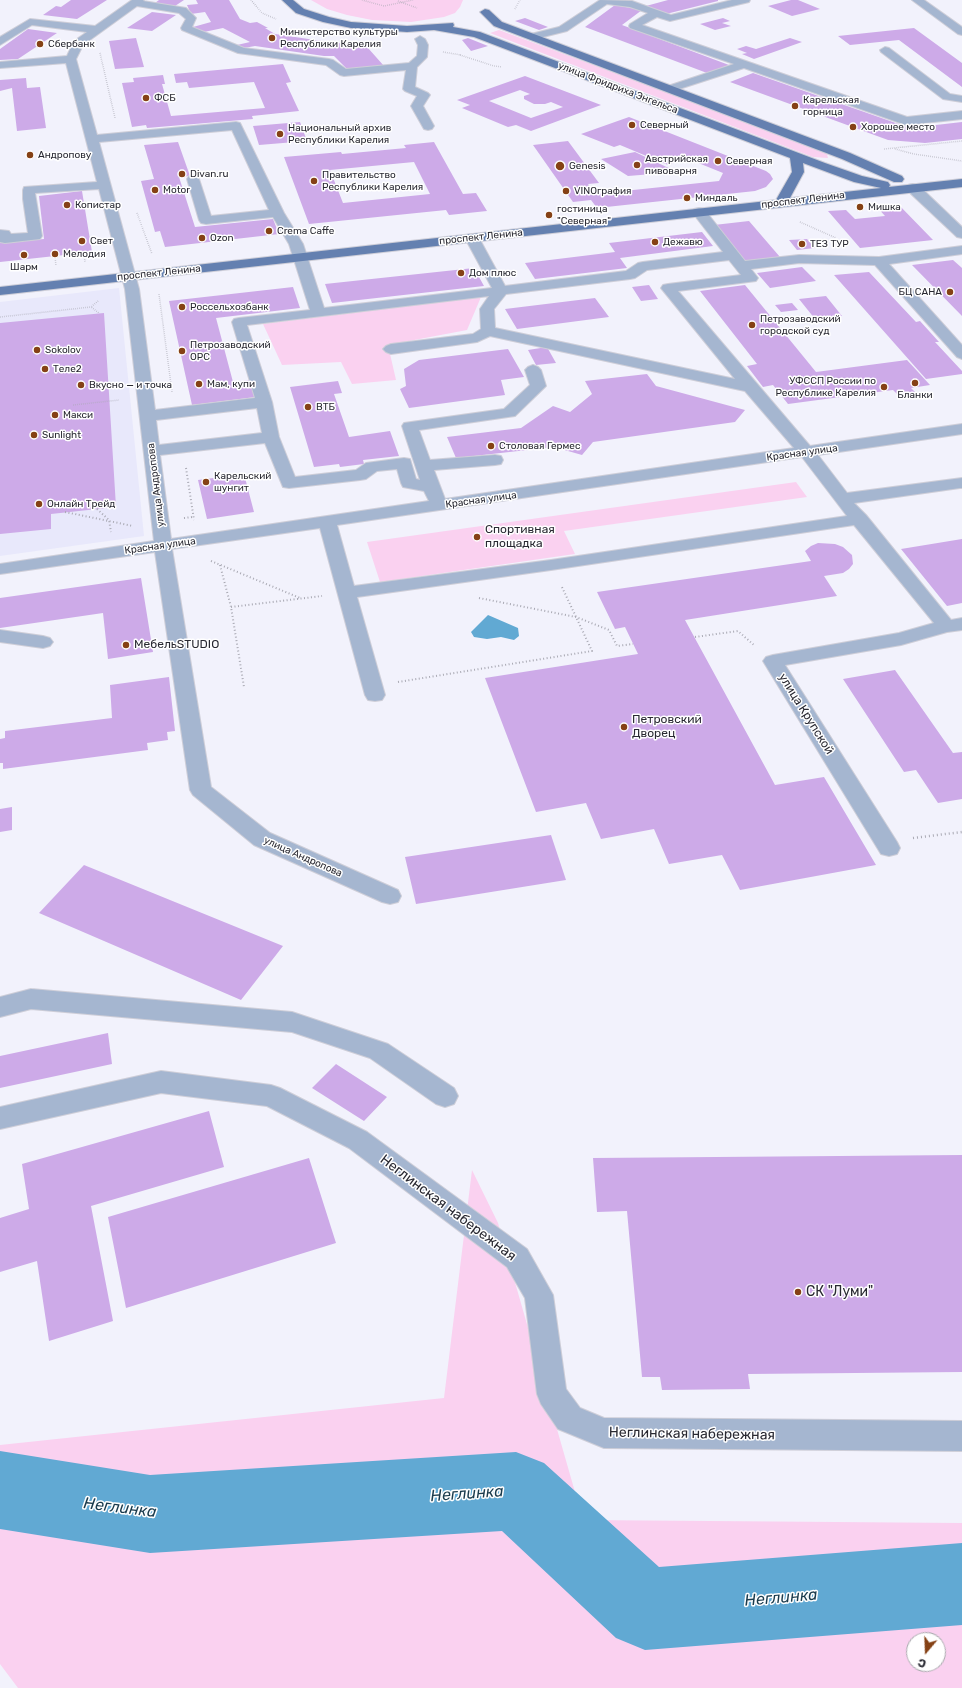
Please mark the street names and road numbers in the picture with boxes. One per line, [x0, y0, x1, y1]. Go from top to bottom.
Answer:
street label: улица Фридриха Энгельса [556, 60, 680, 116]
street label: проспект Ленина [761, 189, 845, 211]
street label: проспект Ленина [439, 227, 523, 247]
street label: проспект Ленина [117, 263, 201, 283]
street label: улица Андропова [145, 442, 167, 528]
street label: Красная улица [766, 442, 838, 464]
street label: Красная улица [445, 489, 517, 511]
street label: Красная улица [124, 535, 196, 557]
street label: улица Крупской [775, 671, 837, 757]
street label: улица Андропова [262, 834, 344, 880]
street label: Неглинская набережная [377, 1151, 519, 1265]
street label: Неглинская набережная [609, 1424, 775, 1444]

